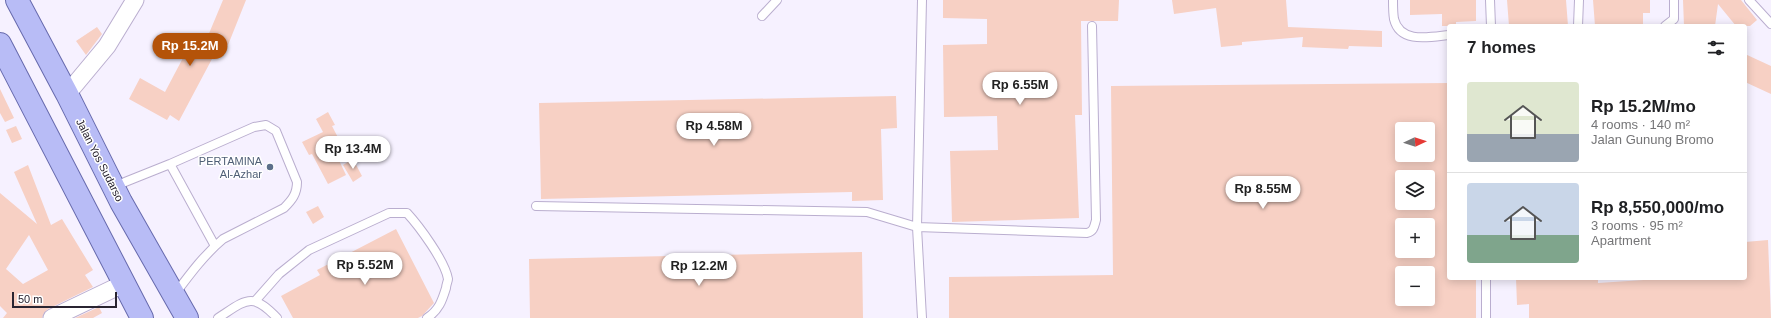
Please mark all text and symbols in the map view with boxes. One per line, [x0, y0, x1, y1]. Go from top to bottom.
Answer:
pin: Rp 15.2M [149, 33, 231, 67]
icon: filters [1705, 37, 1727, 59]
text: Rp 15.2M [161, 38, 219, 53]
text: 7 homes [1467, 38, 1536, 57]
pin: Rp 6.55M [979, 72, 1061, 106]
text: Rp 6.55M [991, 77, 1049, 92]
text: Rp 15.2M/mo [1591, 97, 1696, 116]
icon: home [1499, 98, 1547, 146]
pin: Rp 4.58M [673, 113, 755, 147]
street label: Jalan Yos Sudarso [74, 117, 126, 203]
text: 4 rooms · 140 m² [1591, 117, 1690, 132]
text: Rp 4.58M [685, 118, 743, 133]
north arrow [1395, 122, 1435, 162]
map controls [1395, 122, 1435, 306]
text: Jalan Gunung Bromo [1591, 132, 1714, 147]
pin: Rp 13.4M [312, 136, 394, 170]
text: Rp 13.4M [324, 141, 382, 156]
place label: PERTAMINA Al-Azhar [199, 155, 263, 180]
marker: PERTAMINA Al-Azhar [265, 162, 275, 172]
button: layers [1395, 170, 1435, 210]
pin: Rp 8.55M [1222, 176, 1304, 210]
text: Rp 8.55M [1234, 181, 1292, 196]
text: Rp 8,550,000/mo [1591, 198, 1724, 217]
icon: home [1499, 199, 1547, 247]
button: + [1395, 218, 1435, 258]
text: 3 rooms · 95 m² [1591, 218, 1683, 233]
text: Apartment [1591, 233, 1651, 248]
pin: Rp 5.52M [324, 252, 406, 286]
pin: Rp 12.2M [658, 253, 740, 287]
text: Rp 5.52M [336, 257, 394, 272]
text: Rp 12.2M [670, 258, 728, 273]
button: − [1395, 266, 1435, 306]
scale bar [12, 290, 117, 309]
text: 50 m [18, 293, 42, 305]

